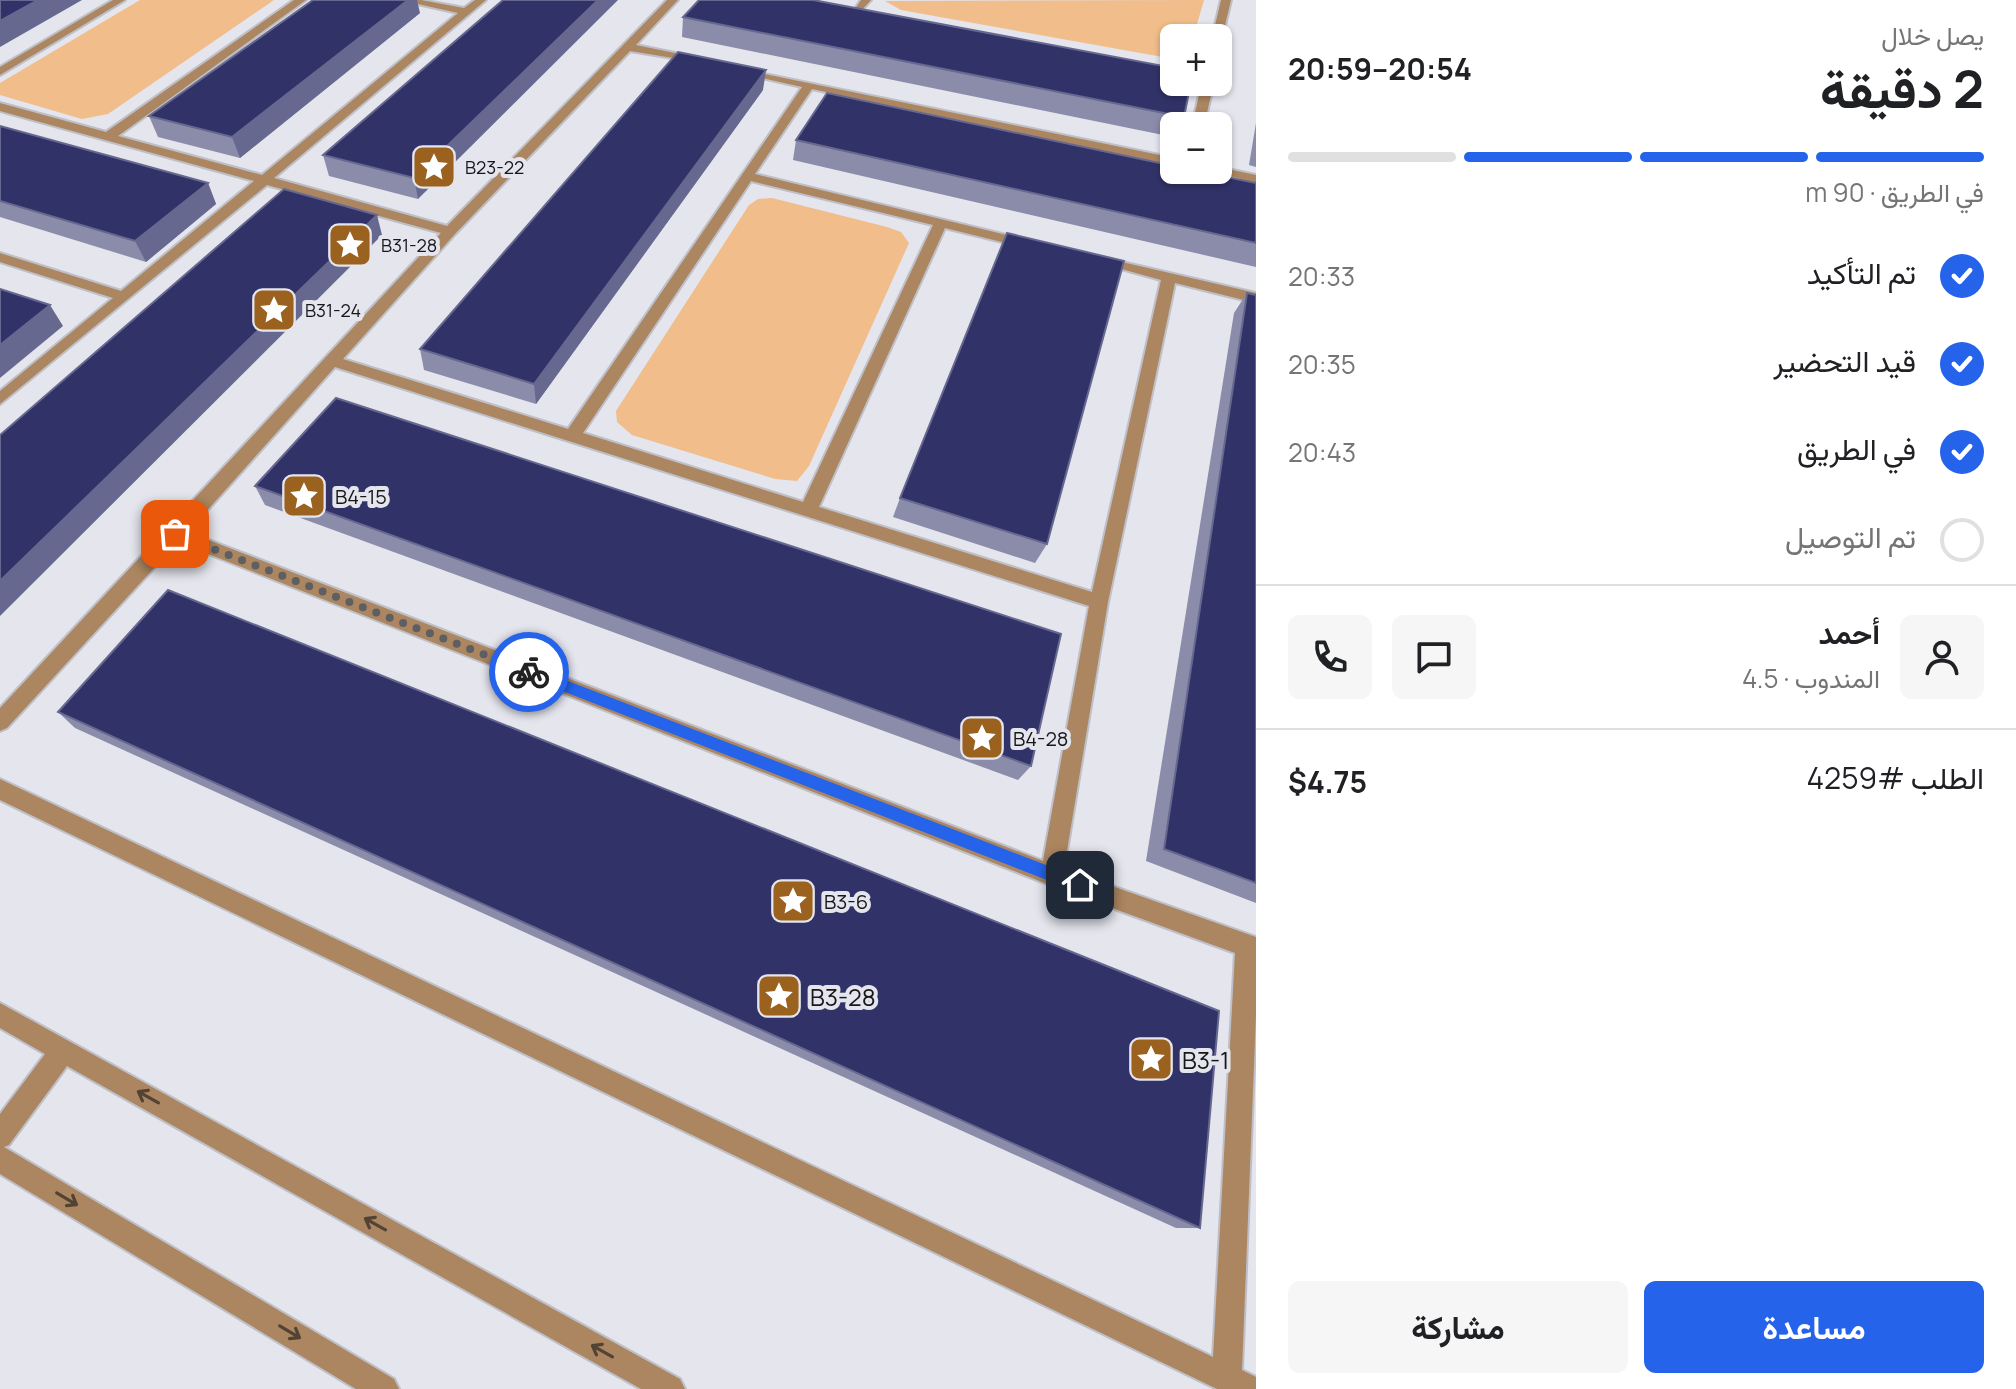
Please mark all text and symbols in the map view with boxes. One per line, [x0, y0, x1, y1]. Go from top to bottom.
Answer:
text: يصل خلال [1881, 17, 1984, 53]
map controls [1160, 24, 1232, 184]
button: + [1160, 24, 1232, 96]
text: 20:54–20:59 [1288, 48, 1472, 89]
text: 2 دقيقة [1820, 53, 1984, 124]
button: − [1160, 112, 1232, 184]
place icon: B23-22 [410, 143, 458, 191]
place label: B23-22 [465, 155, 524, 179]
text: في الطريق · 90 m [1805, 174, 1984, 210]
place icon: B31-28 [326, 221, 374, 269]
place label: B31-28 [381, 233, 437, 257]
text: تم التأكيد [1807, 252, 1916, 293]
icon: check [1940, 254, 1984, 298]
text: 20:33 [1288, 258, 1355, 294]
place icon: B31-24 [250, 286, 298, 334]
place label: B31-24 [305, 298, 361, 322]
text: قيد التحضير [1773, 340, 1916, 381]
icon: check [1940, 342, 1984, 386]
text: 20:35 [1288, 346, 1356, 382]
text: في الطريق [1797, 428, 1916, 469]
icon: check [1940, 430, 1984, 474]
text: 20:43 [1288, 434, 1356, 470]
place icon: B4-15 [280, 472, 328, 520]
place label: B4-15 [335, 483, 387, 510]
pin [141, 500, 209, 568]
icon: bag [153, 512, 197, 556]
text: تم التوصيل [1785, 516, 1916, 557]
text: أحمد [1818, 612, 1880, 653]
button: phone [1288, 615, 1372, 699]
button: chat [1392, 615, 1476, 699]
button: person [1900, 615, 1984, 699]
courier [489, 632, 569, 712]
icon: bike [507, 650, 551, 694]
text: المندوب · 4.5 [1742, 660, 1880, 696]
place icon: B4-28 [958, 714, 1006, 762]
place label: B4-28 [1013, 725, 1068, 752]
text: الطلب #4259 [1806, 757, 1984, 798]
text: $4.75 [1288, 761, 1367, 802]
pin [1046, 851, 1114, 919]
icon: home [1058, 863, 1102, 907]
place icon: B3-6 [769, 877, 817, 925]
place label: B3-6 [824, 888, 868, 915]
place icon: B3-28 [755, 972, 803, 1020]
place label: B3-28 [810, 980, 876, 1013]
place icon: B3-1 [1127, 1035, 1175, 1083]
place label: B3-1 [1182, 1043, 1229, 1076]
one-way arrow [137, 1089, 160, 1105]
one-way arrow [55, 1191, 78, 1207]
one-way arrow [364, 1216, 387, 1232]
button: مشاركة [1288, 1281, 1628, 1373]
button: مساعدة [1644, 1281, 1984, 1373]
one-way arrow [278, 1325, 301, 1341]
one-way arrow [591, 1343, 614, 1359]

